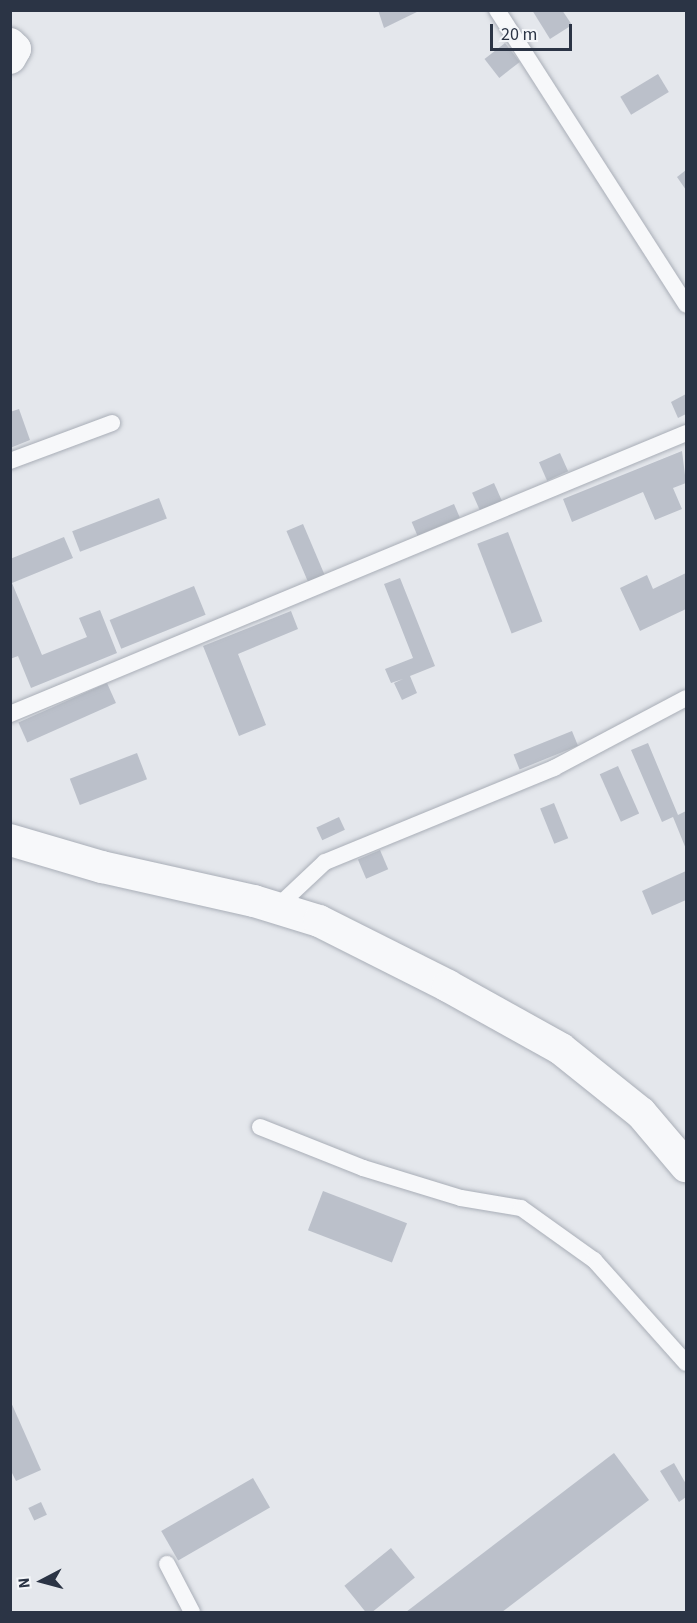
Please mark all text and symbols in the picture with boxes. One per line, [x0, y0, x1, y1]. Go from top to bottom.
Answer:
scale bar [493, 12, 576, 50]
text: 20 m [501, 22, 537, 47]
north arrow [12, 1551, 72, 1611]
text: N [13, 1576, 36, 1589]

